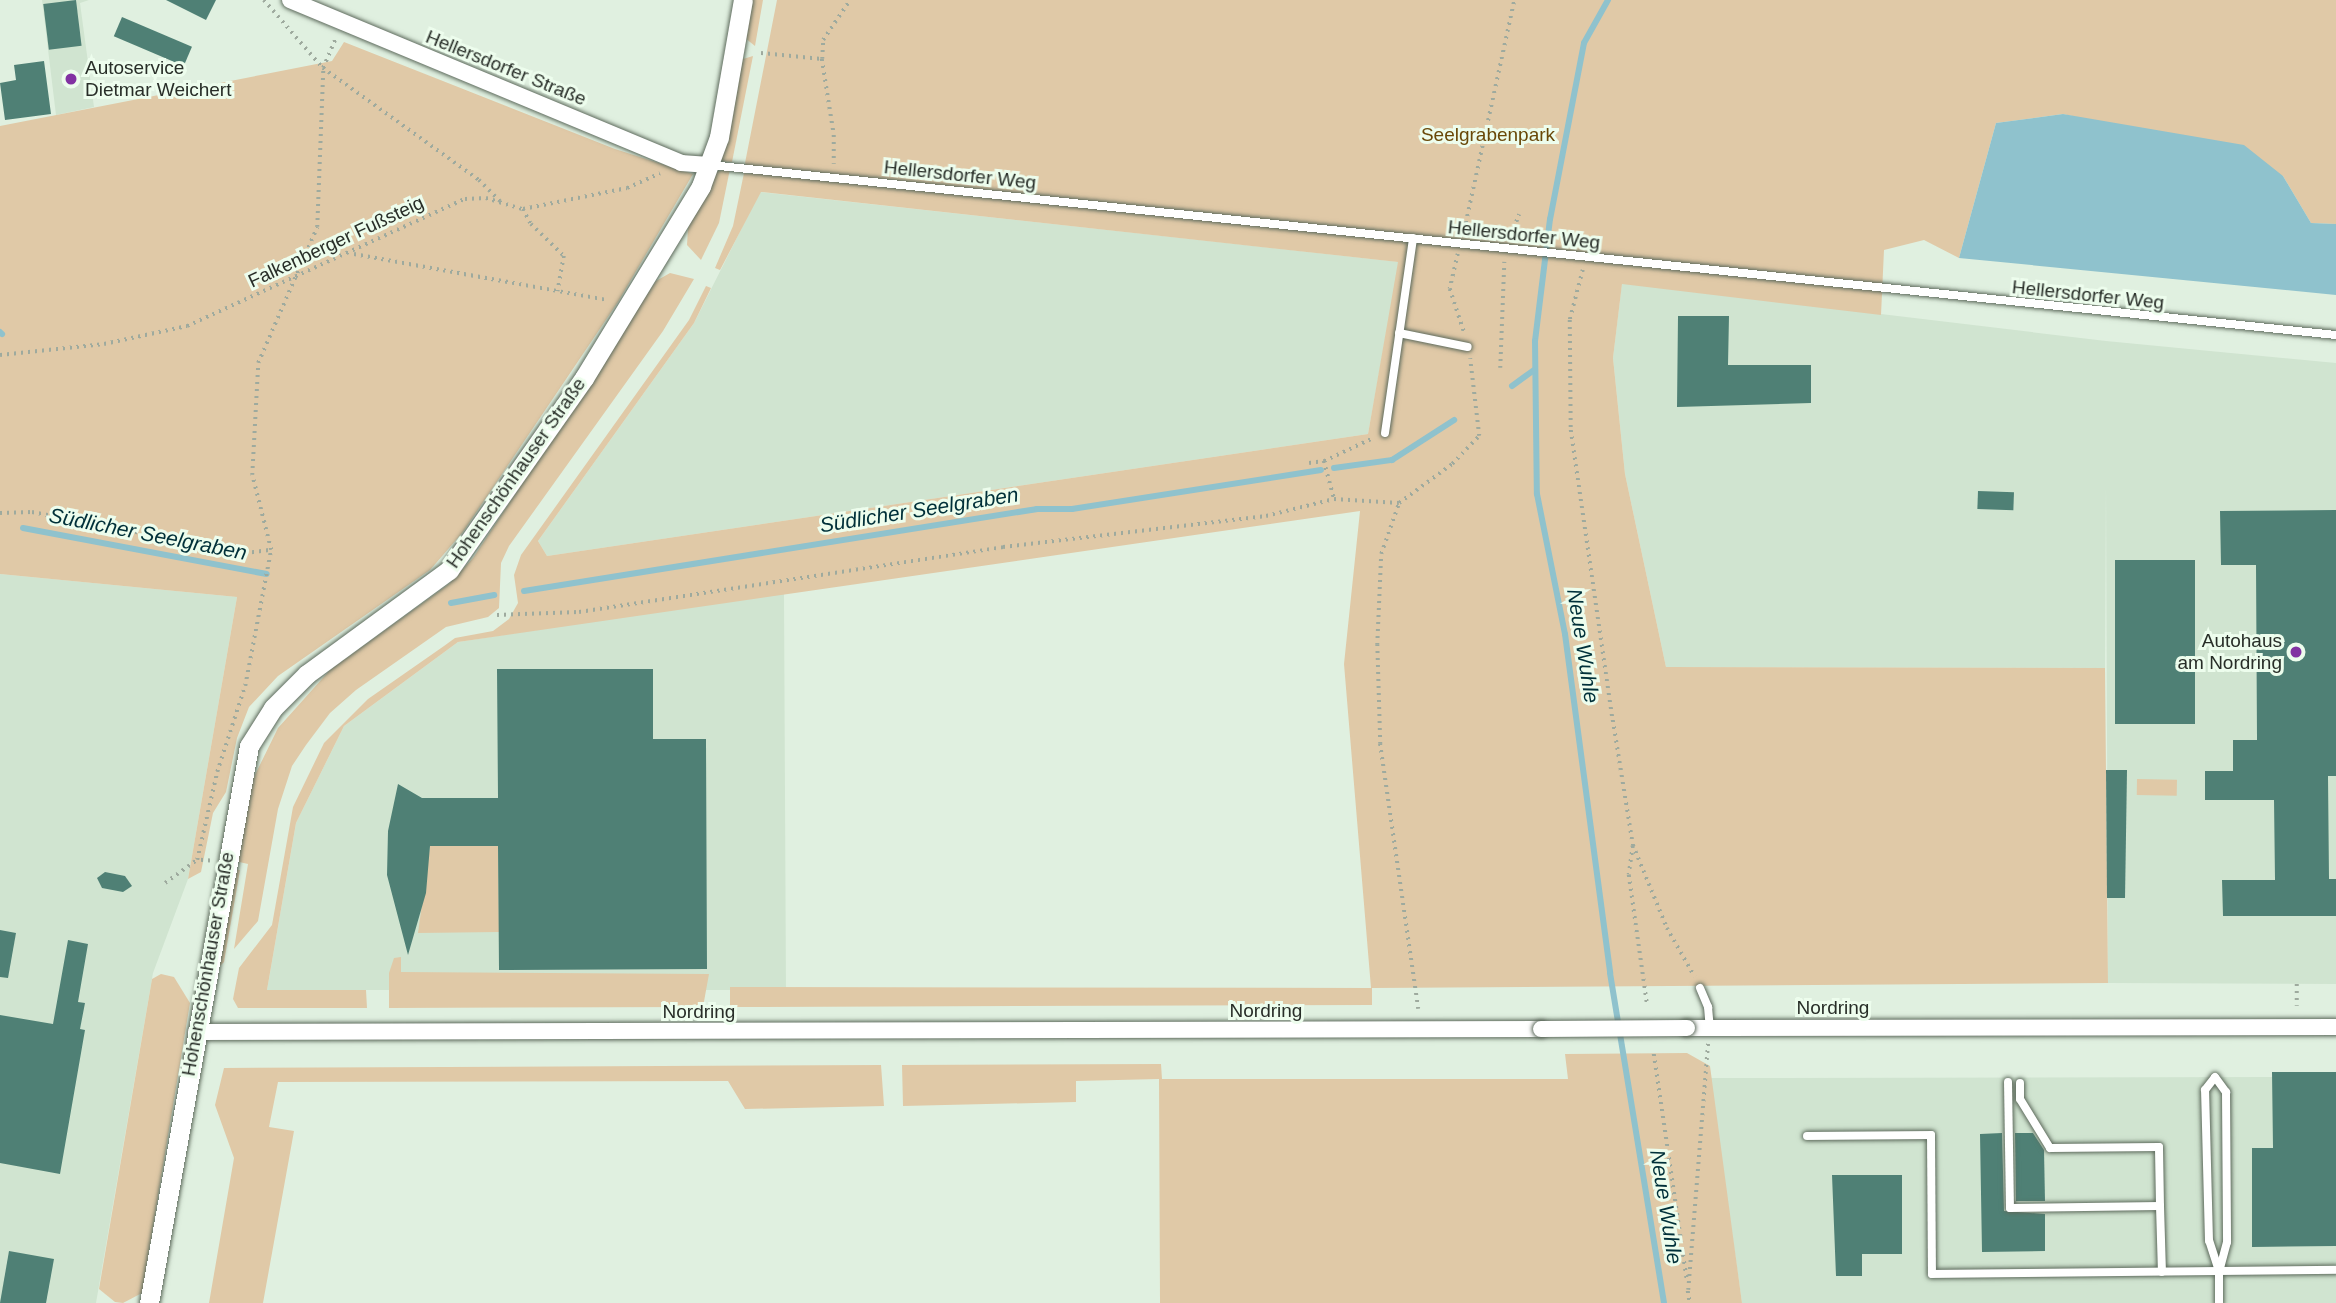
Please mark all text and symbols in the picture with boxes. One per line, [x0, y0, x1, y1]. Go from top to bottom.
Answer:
street label: Hellersdorfer Straße [422, 25, 590, 111]
place label: Autoservice Dietmar Weichert [85, 57, 231, 101]
marker: Autoservice Dietmar Weichert [63, 71, 79, 87]
park label: Seelgrabenpark [1421, 124, 1555, 146]
street label: Hellersdorfer Weg [883, 156, 1037, 194]
street label: Falkenberger Fußsteig [245, 191, 427, 293]
street label: Hellersdorfer Weg [1447, 216, 1601, 254]
street label: Hellersdorfer Weg [2011, 276, 2165, 314]
street label: Hohenschönhauser Straße [442, 373, 590, 573]
water label: Südlicher Seelgraben [818, 482, 1020, 538]
water label: Südlicher Seelgraben [47, 502, 249, 566]
water label: Neue Wuhle [1562, 587, 1604, 705]
place label: Autohaus am Nordring [2177, 630, 2282, 674]
marker: Autohaus am Nordring [2288, 644, 2304, 660]
street label: Hohenschönhauser Straße [177, 850, 239, 1078]
street label: Nordring [1797, 997, 1869, 1019]
street label: Nordring [1230, 1000, 1302, 1022]
street label: Nordring [663, 1001, 735, 1023]
water label: Neue Wuhle [1645, 1148, 1687, 1266]

